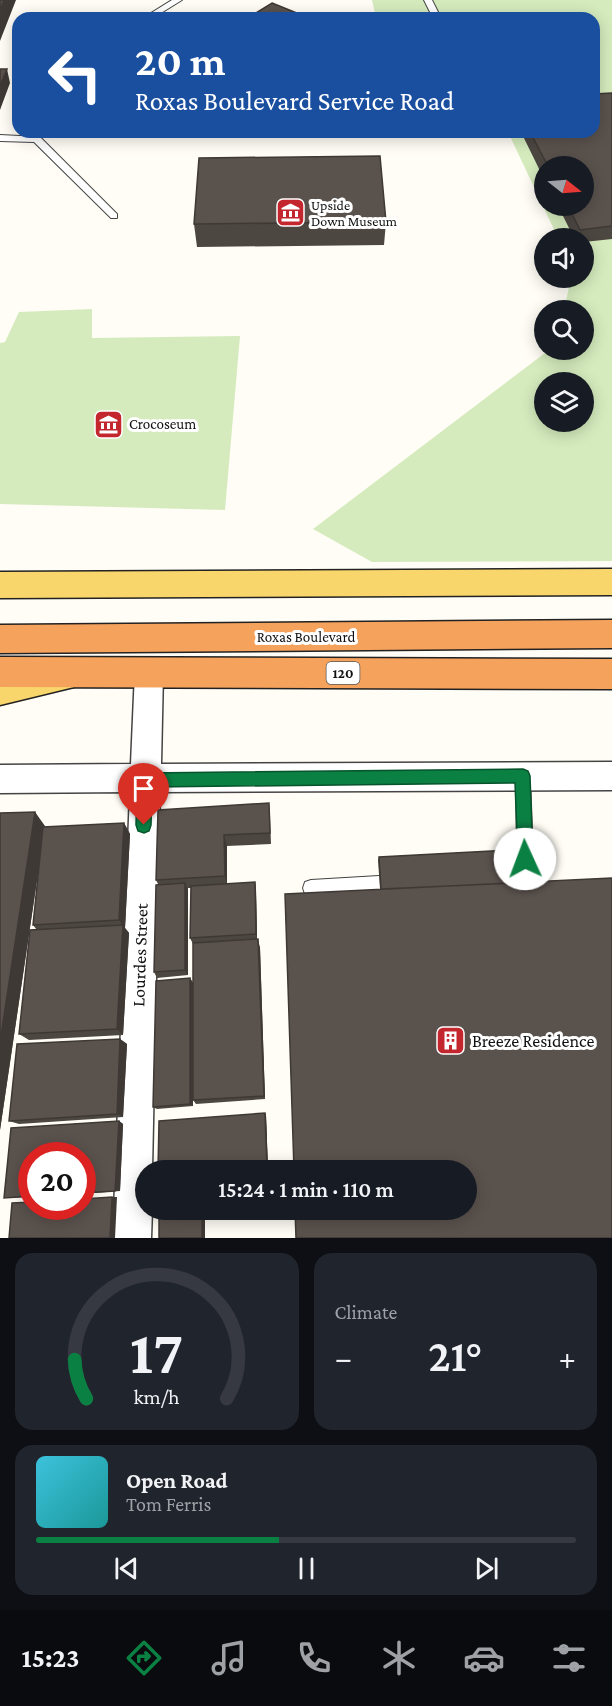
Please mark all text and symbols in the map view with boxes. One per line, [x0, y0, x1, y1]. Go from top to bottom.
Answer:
icon: left [36, 36, 114, 114]
text: 20 m [135, 37, 226, 84]
text: Roxas Boulevard Service Road [135, 86, 454, 116]
north arrow [534, 156, 594, 216]
map controls [534, 156, 594, 432]
museum icon: Upside Down Museum [274, 197, 306, 229]
place label: Upside Down Museum [311, 197, 397, 229]
button: sound [534, 228, 594, 288]
button: search [534, 300, 594, 360]
button: layers [534, 372, 594, 432]
museum icon: Crocoseum [92, 408, 124, 440]
place label: Crocoseum [129, 416, 196, 432]
street label: Roxas Boulevard [257, 629, 355, 645]
road number: 120 [326, 662, 360, 684]
pin [118, 763, 169, 825]
icon: arrive [127, 772, 160, 805]
position arrow [493, 827, 557, 891]
street label: Lourdes Street [128, 902, 152, 1007]
building icon: Breeze Residence [435, 1025, 467, 1057]
place label: Breeze Residence [472, 1031, 594, 1051]
speed limit sign: 20 [18, 1142, 96, 1220]
text: 15:24 · 1 min · 110 m [218, 1177, 394, 1202]
text: Climate [335, 1301, 397, 1323]
text: 17 [130, 1317, 184, 1386]
text: 21° [428, 1331, 482, 1381]
text: − [335, 1339, 352, 1376]
text: + [559, 1339, 576, 1376]
text: km/h [134, 1385, 180, 1409]
text: Open Road [126, 1468, 228, 1493]
text: Tom Ferris [126, 1493, 211, 1515]
icon: previous [110, 1552, 143, 1585]
icon: pause [290, 1552, 323, 1585]
icon: next [470, 1552, 503, 1585]
icon: directions [123, 1637, 165, 1679]
icon: music [208, 1637, 250, 1679]
icon: phone [293, 1637, 335, 1679]
icon: climate [378, 1637, 420, 1679]
icon: car [463, 1637, 505, 1679]
icon: filters [548, 1637, 590, 1679]
text: 15:23 [22, 1643, 79, 1673]

